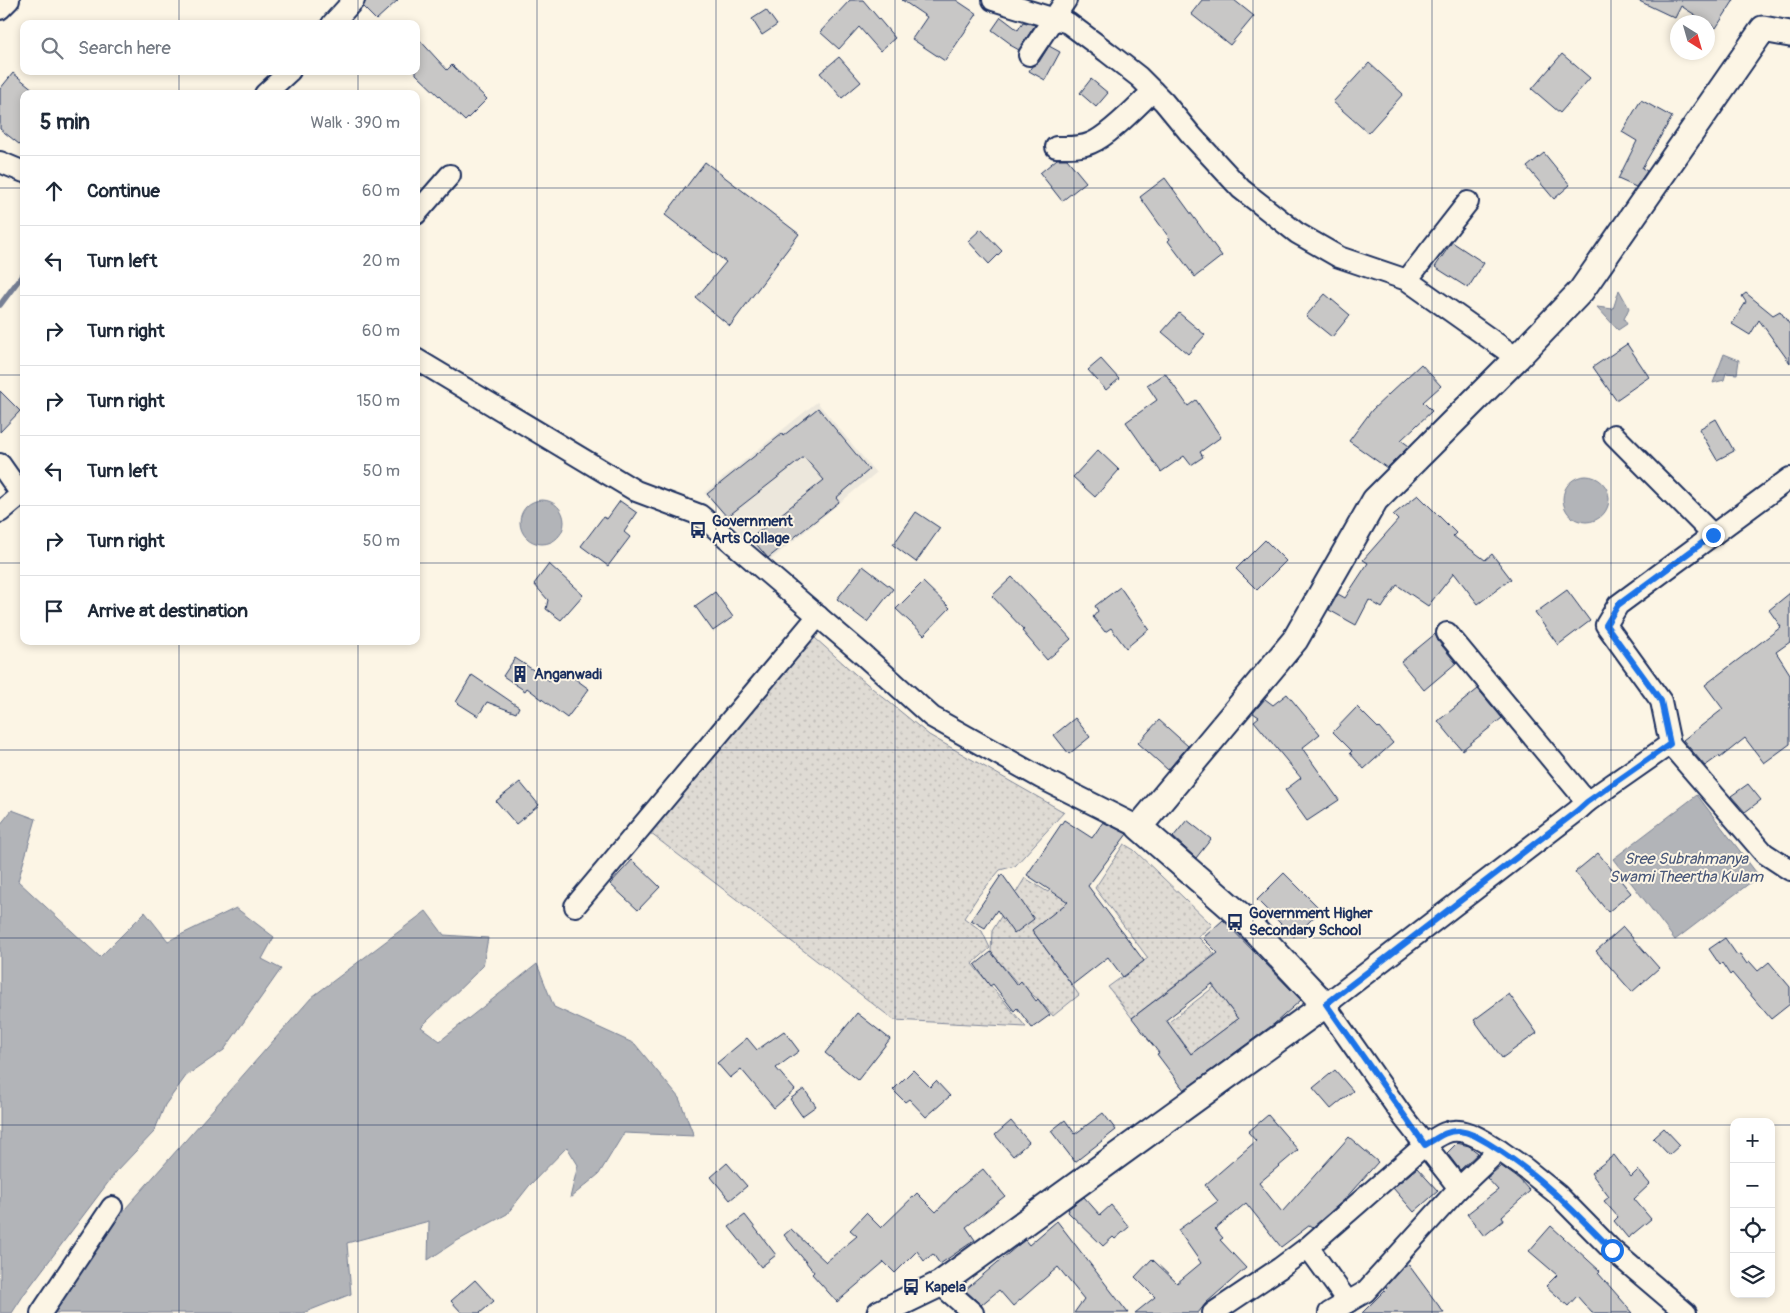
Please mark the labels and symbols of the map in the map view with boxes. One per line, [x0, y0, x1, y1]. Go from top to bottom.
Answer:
north arrow [1670, 15, 1715, 60]
place label: Government Arts Collage [712, 512, 794, 548]
bus stop icon: Government Arts Collage [688, 520, 708, 540]
route end [1702, 524, 1725, 547]
building icon: Anganwadi [510, 664, 530, 684]
place label: Anganwadi [534, 665, 602, 684]
water label: Sree Subrahmanya Swami Theertha Kulam [1609, 849, 1764, 887]
place label: Government Higher Secondary School [1249, 904, 1373, 940]
bus stop icon: Government Higher Secondary School [1225, 912, 1245, 932]
route start [1601, 1239, 1624, 1262]
bus stop icon: Kapela [901, 1277, 921, 1297]
place label: Kapela [925, 1278, 966, 1297]

